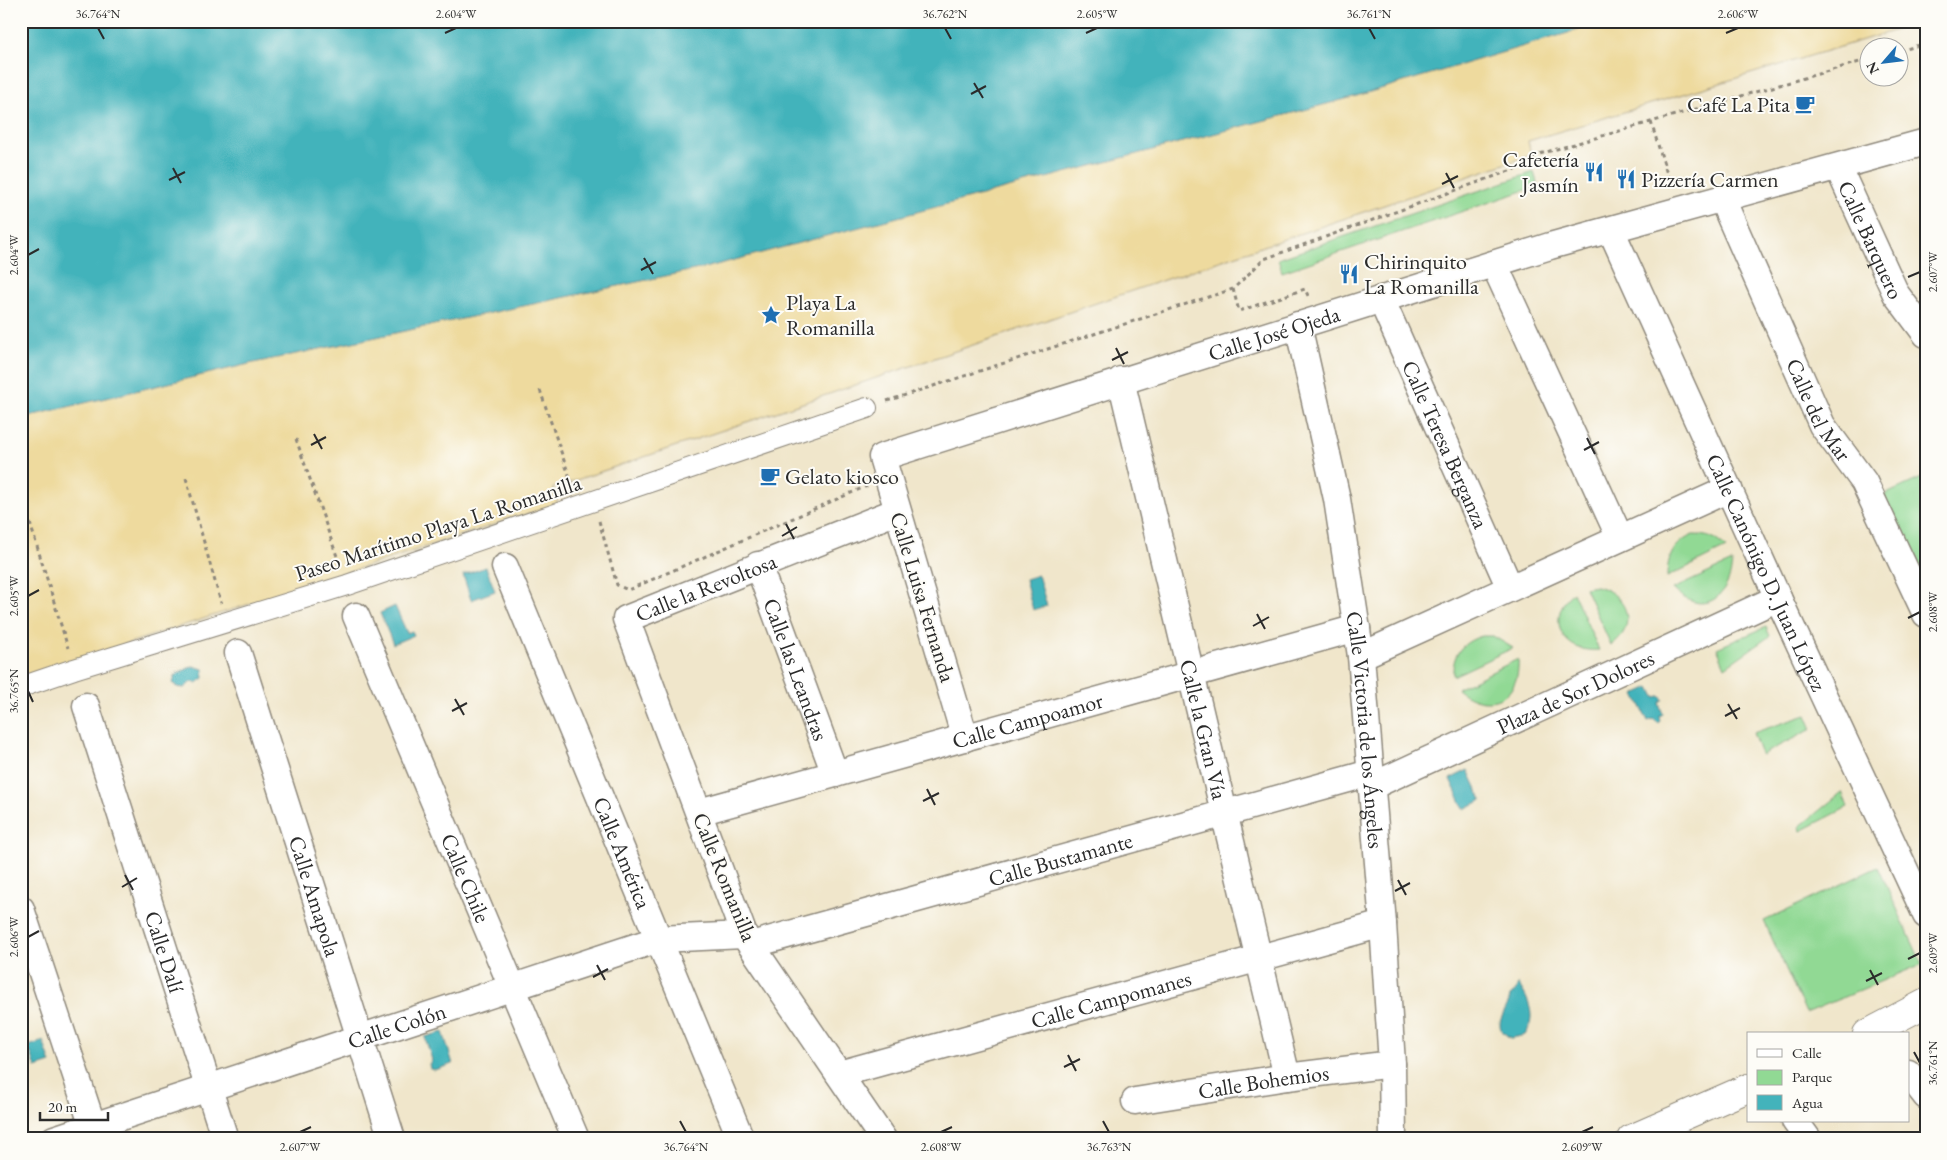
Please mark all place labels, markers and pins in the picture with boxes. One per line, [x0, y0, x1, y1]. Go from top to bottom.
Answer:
place label: Café La Pita [1687, 90, 1790, 119]
cafe icon: Café La Pita [1794, 93, 1816, 115]
place label: Cafetería Jasmín [1503, 145, 1579, 199]
restaurant icon: Cafetería Jasmín [1583, 161, 1605, 183]
place label: Pizzería Carmen [1641, 165, 1779, 194]
restaurant icon: Pizzería Carmen [1615, 168, 1637, 190]
place label: Chirinquito La Romanilla [1364, 247, 1479, 301]
restaurant icon: Chirinquito La Romanilla [1338, 263, 1360, 285]
place label: Playa La Romanilla [786, 288, 875, 342]
place icon: Playa La Romanilla [760, 304, 782, 326]
place label: Gelato kiosco [785, 462, 899, 491]
cafe icon: Gelato kiosco [759, 465, 781, 487]

